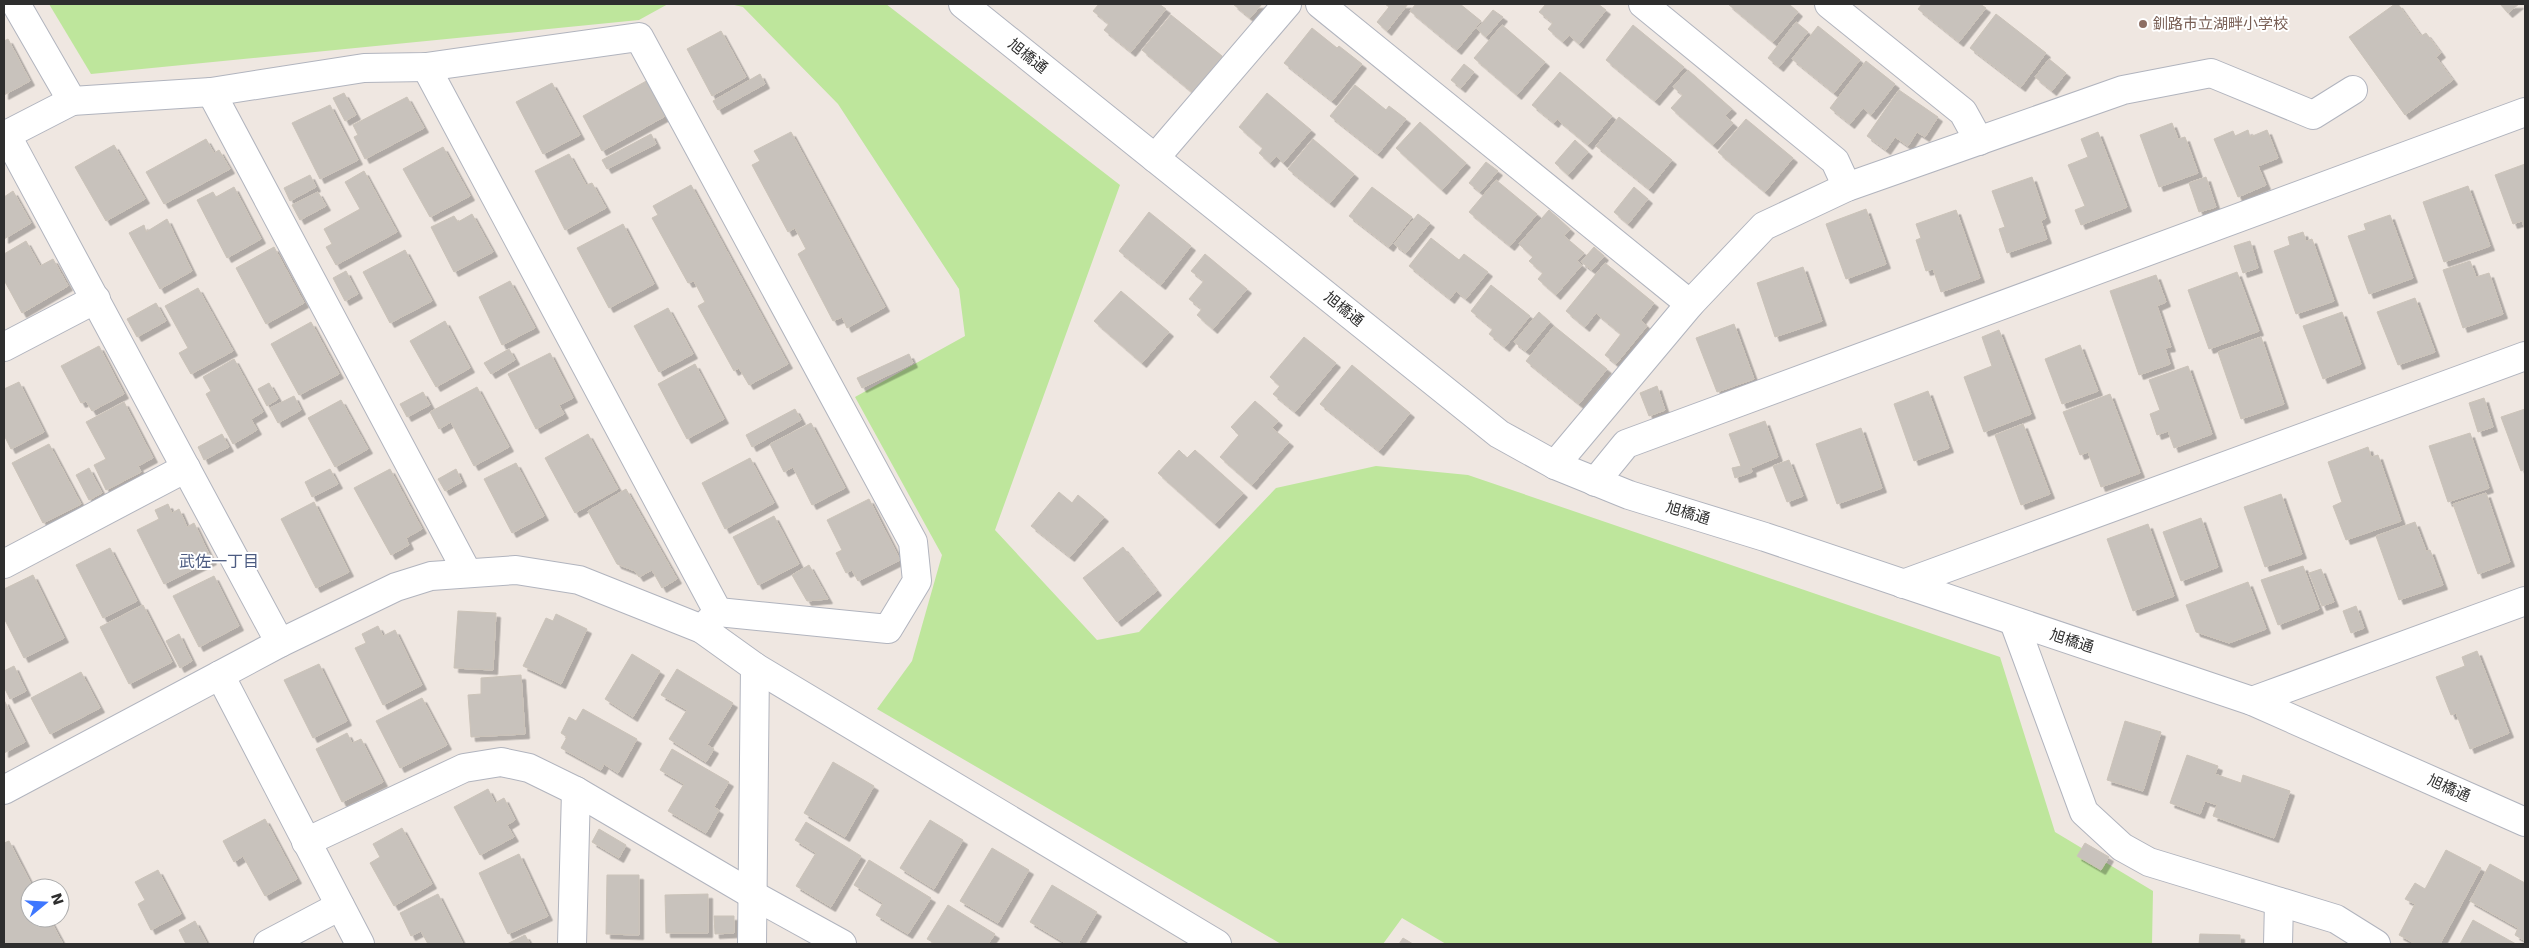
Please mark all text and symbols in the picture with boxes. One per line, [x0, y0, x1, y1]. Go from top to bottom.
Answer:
place label: 釧路市立湖畔小学校 [2153, 15, 2288, 33]
marker: 釧路市立湖畔小学校 [2137, 18, 2149, 30]
street label: 旭橋通 [1005, 35, 1051, 77]
street label: 旭橋通 [1321, 288, 1367, 330]
street label: 旭橋通 [1664, 498, 1712, 528]
district label: 武佐一丁目 [179, 552, 259, 571]
street label: 旭橋通 [2048, 625, 2096, 657]
street label: 旭橋通 [2425, 771, 2473, 805]
north arrow [20, 878, 70, 928]
text: N [48, 891, 67, 907]

